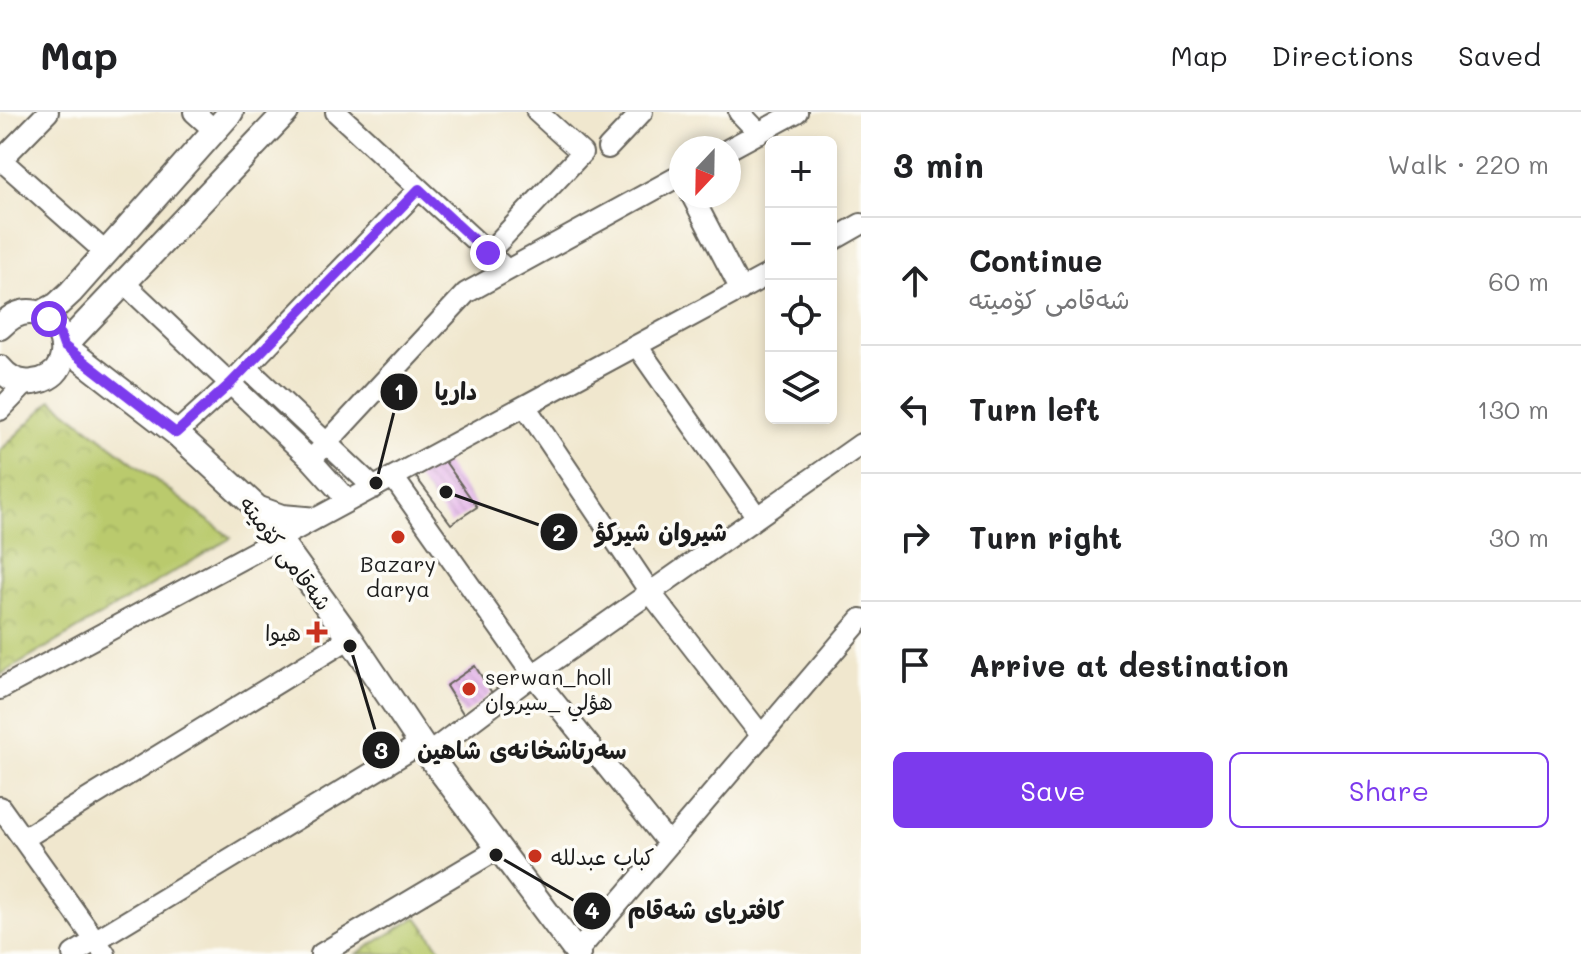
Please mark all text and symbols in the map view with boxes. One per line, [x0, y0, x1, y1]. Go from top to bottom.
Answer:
text: Map [40, 30, 118, 80]
text: Map [1171, 37, 1228, 73]
text: Directions [1272, 37, 1414, 73]
text: Saved [1458, 37, 1541, 73]
north arrow [669, 136, 741, 208]
map controls [765, 136, 837, 424]
button: + [765, 136, 837, 208]
text: 3 min [893, 142, 984, 187]
text: Walk · 220 m [1388, 147, 1549, 181]
button: − [765, 208, 837, 280]
route end [470, 235, 506, 271]
text: Continue [969, 240, 1102, 280]
icon: ahead [893, 259, 937, 303]
text: 60 m [1488, 264, 1549, 298]
button: locate [765, 280, 837, 352]
text: شەقامی کۆمیتە [969, 282, 1130, 316]
route start [31, 301, 67, 337]
button: layers [765, 352, 837, 424]
callout: داريا [379, 368, 493, 416]
text: 1 [394, 375, 404, 406]
text: داريا [435, 375, 477, 406]
icon: left [893, 387, 937, 431]
text: Turn left [969, 389, 1100, 429]
text: 130 m [1477, 392, 1549, 426]
street label: شەقامی کۆمیتە [233, 490, 339, 617]
callout: شيروان شيركؤ [539, 508, 743, 556]
icon: right [893, 515, 937, 559]
text: 2 [552, 516, 566, 547]
text: شيروان شيركؤ [593, 516, 727, 548]
text: Turn right [969, 517, 1122, 557]
text: 30 m [1489, 520, 1549, 554]
marker: Bazary darya [389, 528, 407, 546]
place label: Bazary darya [360, 549, 436, 603]
place label: هیوا [265, 618, 301, 647]
marker: هیوا [308, 623, 326, 641]
icon: arrive [893, 643, 937, 687]
text: Arrive at destination [969, 645, 1289, 685]
place label: serwan_holl هؤلي _سيروان [485, 662, 613, 722]
marker: serwan_holl هؤلي _سيروان [460, 680, 478, 698]
callout: سەرتاشخانەی شاهین [361, 726, 643, 774]
text: 3 [374, 734, 388, 765]
text: سەرتاشخانەی شاهین [417, 734, 627, 765]
button: Save [893, 752, 1213, 828]
button: Share [1229, 752, 1549, 828]
place label: كباب عبدلله [551, 842, 655, 871]
marker: كباب عبدلله [526, 847, 544, 865]
callout: کافتریای شەقام [572, 887, 800, 935]
text: 4 [584, 894, 600, 925]
text: کافتریای شەقام [628, 894, 785, 929]

